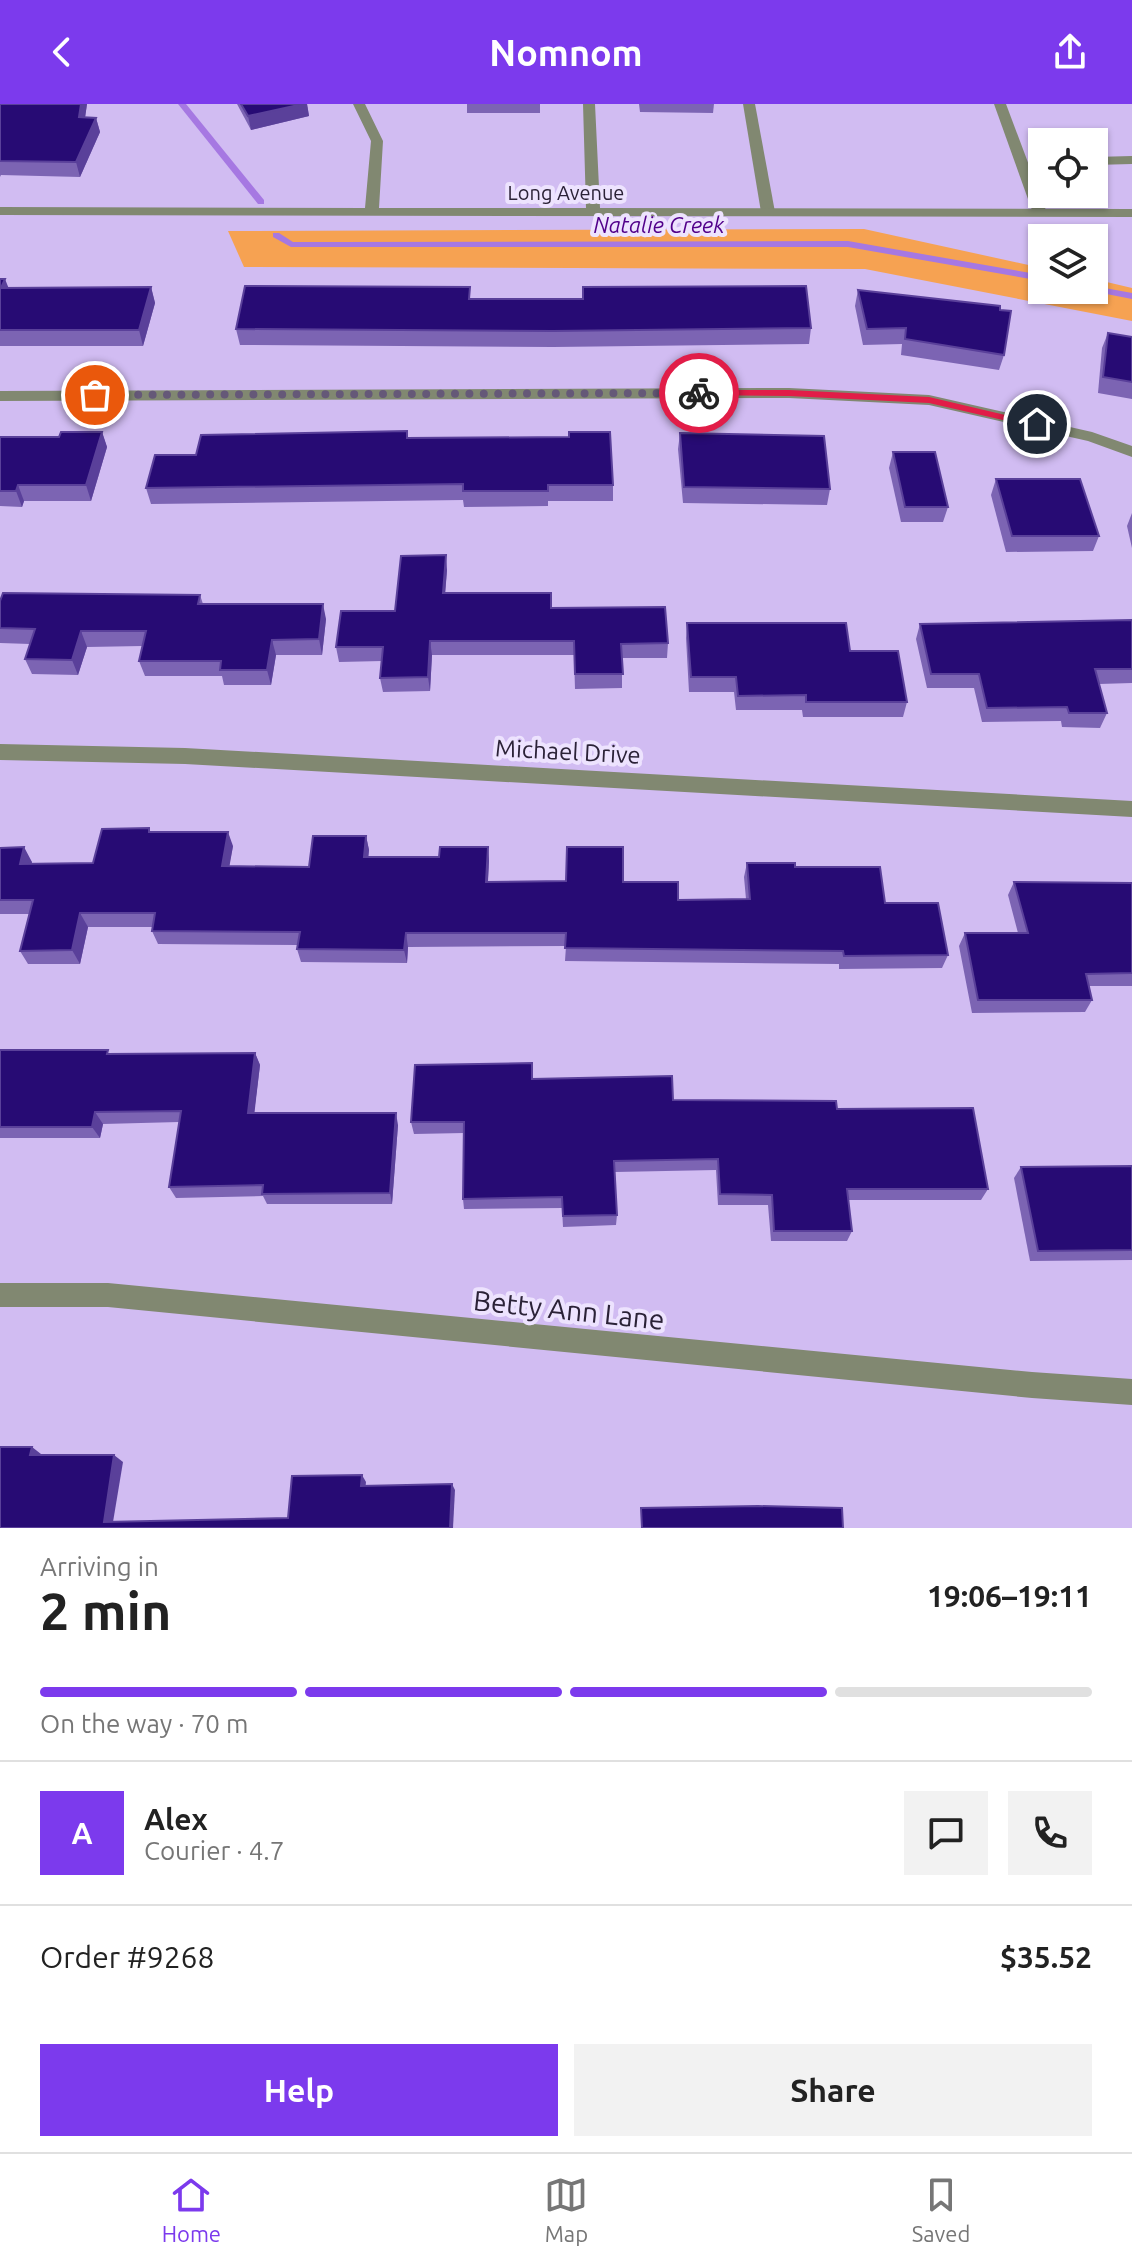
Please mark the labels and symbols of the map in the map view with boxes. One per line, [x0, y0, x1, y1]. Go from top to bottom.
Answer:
street label: Long Avenue [508, 181, 624, 204]
water label: Natalie Creek [593, 212, 725, 237]
courier [659, 353, 739, 433]
pin [61, 361, 129, 429]
pin [1003, 390, 1071, 458]
street label: Michael Drive [495, 734, 641, 769]
street label: Betty Ann Lane [472, 1284, 666, 1335]

